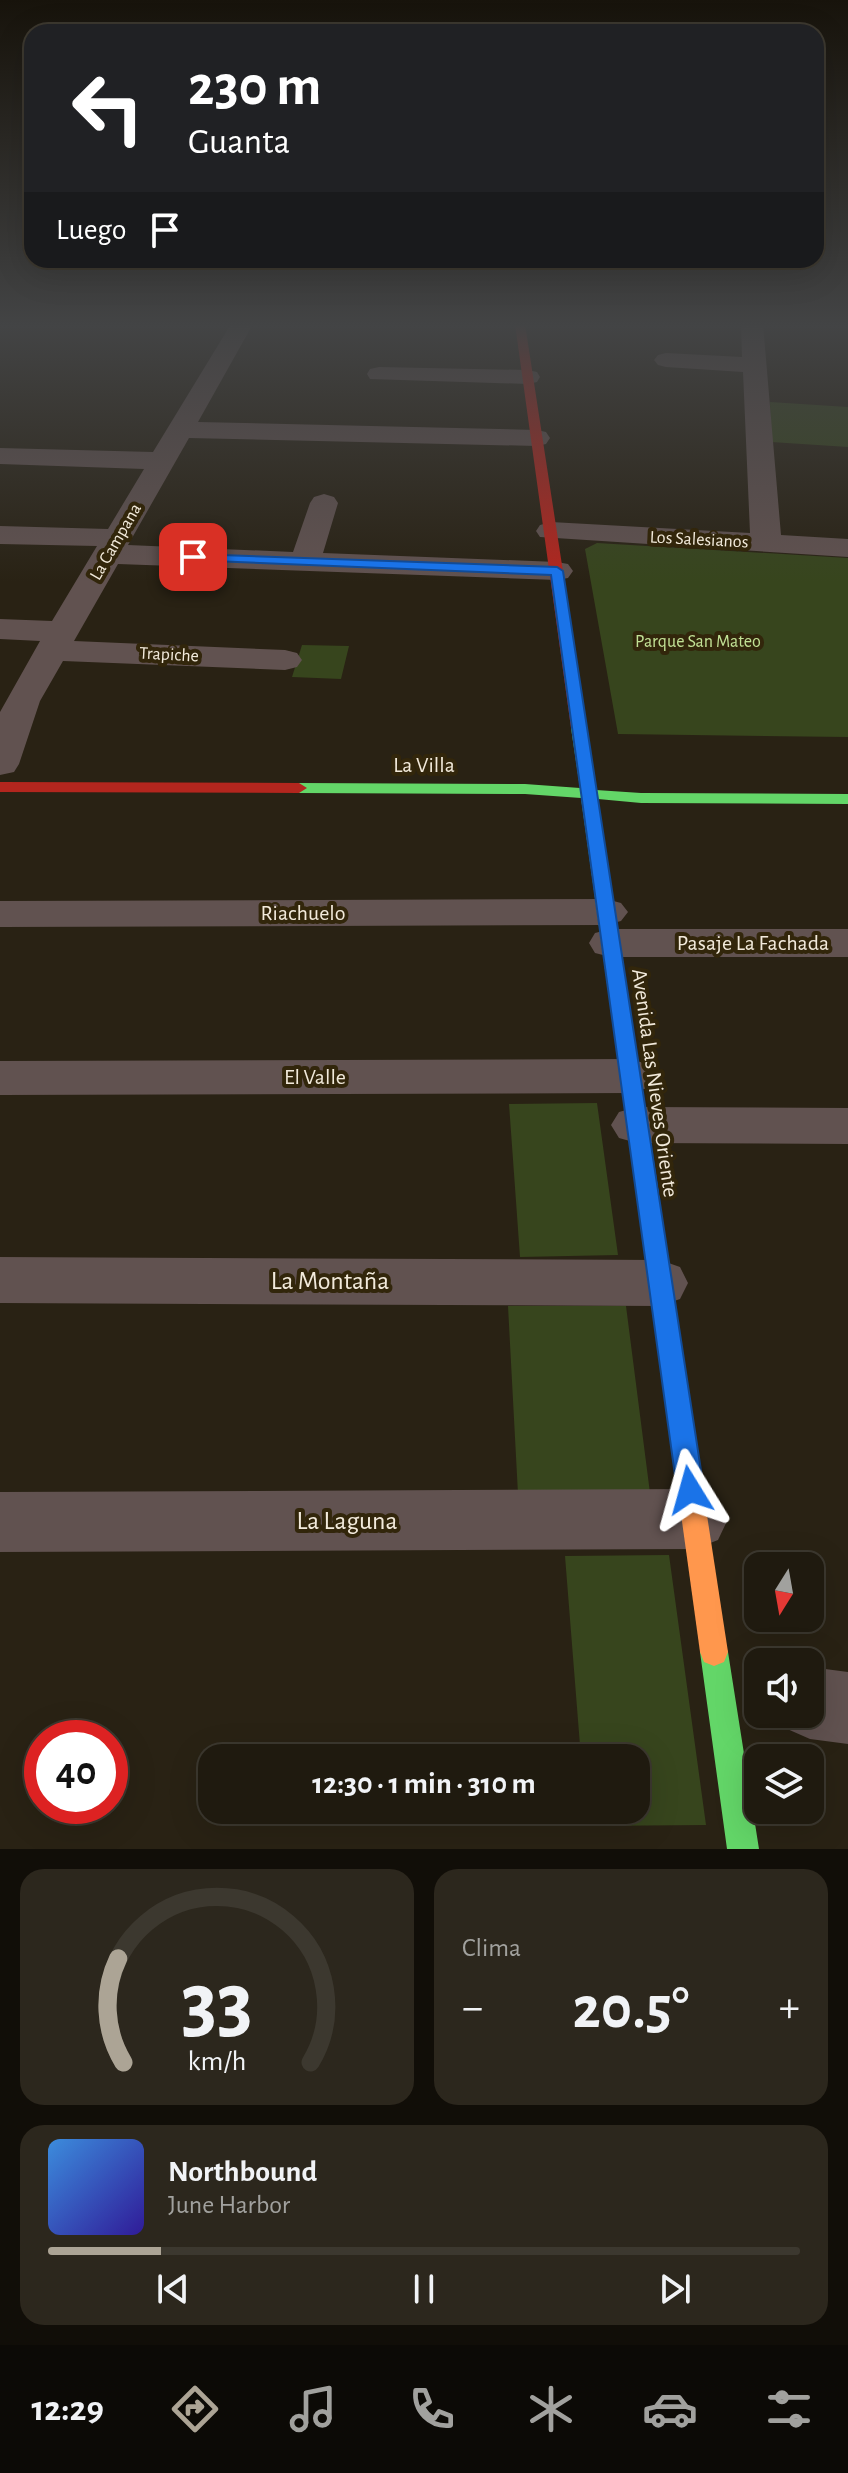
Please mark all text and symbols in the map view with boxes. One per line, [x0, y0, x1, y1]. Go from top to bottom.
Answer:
icon: left [56, 56, 160, 160]
text: 230 m [188, 59, 321, 115]
text: Guanta [188, 124, 290, 160]
icon: arrive [143, 208, 187, 252]
text: Luego [56, 215, 127, 245]
street label: La Campana [87, 500, 145, 584]
pin [159, 523, 227, 591]
street label: Los Salesianos [649, 528, 749, 552]
icon: arrive [171, 535, 215, 579]
park label: Parque San Mateo [635, 633, 761, 651]
street label: Trapiche [139, 644, 199, 666]
street label: La Villa [393, 754, 455, 776]
street label: Riachuelo [260, 902, 346, 924]
street label: Pasaje La Fachada [677, 932, 829, 954]
street label: Avenida Las Nieves Oriente [628, 967, 682, 1199]
street label: El Valle [284, 1066, 346, 1088]
street label: La Montaña [271, 1268, 389, 1294]
position arrow [648, 1448, 732, 1532]
street label: La Laguna [296, 1508, 398, 1534]
north arrow [744, 1552, 824, 1632]
map controls [744, 1552, 824, 1824]
button: sound [744, 1648, 824, 1728]
speed limit sign: 40 [24, 1720, 128, 1824]
button: layers [744, 1744, 824, 1824]
text: 12:30 · 1 min · 310 m [312, 1769, 536, 1799]
text: Clima [462, 1935, 521, 1961]
text: 33 [181, 1962, 253, 2046]
text: 20.5° [573, 1979, 689, 2039]
text: − [462, 1986, 483, 2030]
text: + [779, 1986, 800, 2030]
text: km/h [188, 2047, 246, 2076]
text: Northbound [168, 2157, 317, 2187]
text: June Harbor [168, 2192, 290, 2218]
icon: previous [151, 2267, 195, 2311]
icon: pause [402, 2267, 446, 2311]
icon: next [653, 2267, 697, 2311]
icon: directions [167, 2381, 223, 2437]
icon: music [285, 2381, 341, 2437]
icon: phone [404, 2381, 460, 2437]
icon: climate [523, 2381, 579, 2437]
icon: car [642, 2381, 698, 2437]
icon: filters [761, 2381, 817, 2437]
text: 12:29 [31, 2391, 104, 2427]

